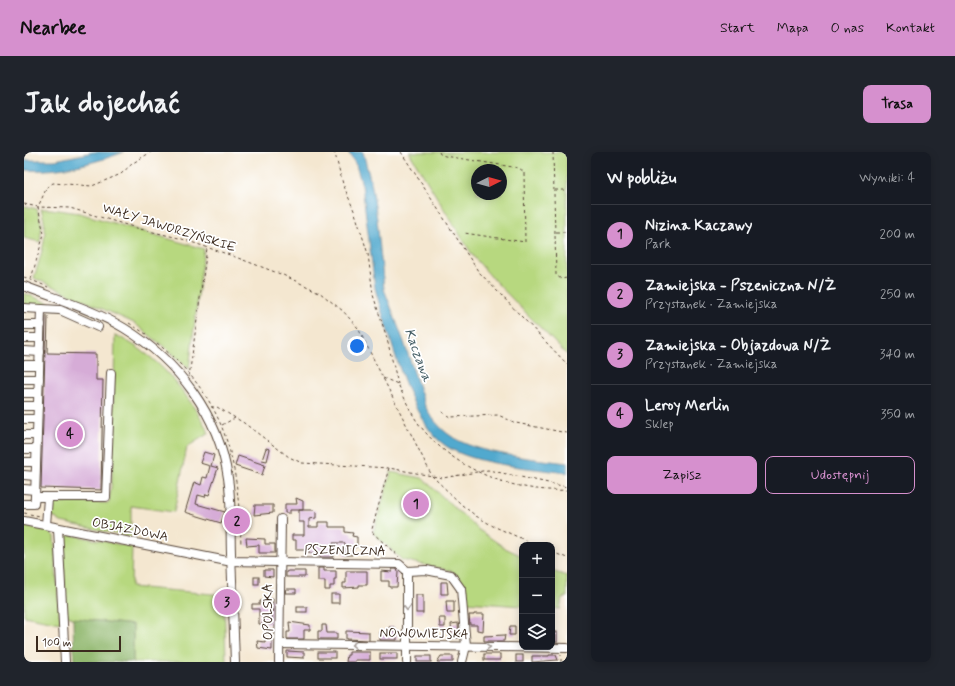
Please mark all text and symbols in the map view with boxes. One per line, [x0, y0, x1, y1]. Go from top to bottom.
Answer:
text: Nearbee [20, 16, 86, 41]
text: Start [720, 19, 755, 37]
text: Mapa [777, 19, 809, 37]
text: O nas [831, 19, 864, 37]
text: Kontakt [886, 19, 935, 37]
button: Trasa [863, 85, 931, 123]
text: Jak dojechać [24, 86, 180, 123]
north arrow [471, 164, 507, 200]
text: W pobliżu [607, 167, 676, 189]
text: Wyniki: 4 [859, 170, 915, 187]
street label: WAŁY JAWORZYŃSKIE [100, 200, 238, 256]
text: Nizina Kaczawy [645, 216, 753, 236]
text: 1 [617, 226, 623, 243]
text: 200 m [880, 226, 915, 243]
text: Park [645, 236, 671, 253]
text: Zamiejska - Pszeniczna N/Ż [645, 276, 836, 296]
text: 2 [617, 286, 623, 303]
text: 250 m [880, 286, 915, 303]
text: Przystanek · Zamiejska [645, 296, 777, 313]
water label: Kaczawa [400, 326, 436, 385]
your location [347, 336, 367, 356]
text: Zamiejska - Objazdowa N/Ż [645, 336, 831, 356]
text: 3 [617, 346, 623, 363]
text: 340 m [880, 346, 915, 363]
text: Przystanek · Zamiejska [645, 356, 777, 373]
text: Leroy Merlin [645, 396, 729, 416]
text: 4 [616, 406, 624, 423]
text: 350 m [881, 406, 915, 423]
text: Sklep [645, 416, 674, 433]
pin: 4 [57, 419, 83, 449]
button: Zapisz [607, 456, 757, 494]
button: Udostępnij [765, 456, 915, 494]
pin: 1 [403, 489, 429, 519]
pin: 2 [224, 506, 250, 536]
street label: OBJAZDOWA [90, 514, 170, 546]
street label: PSZENICZNA [304, 542, 386, 560]
map controls [519, 542, 555, 650]
button: + [519, 542, 555, 578]
button: − [519, 578, 555, 614]
street label: OPOLSKA [260, 584, 277, 640]
pin: 3 [214, 587, 240, 617]
one-way arrow [403, 605, 411, 611]
button: layers [519, 614, 555, 650]
street label: NOWOWIEJSKA [379, 625, 469, 643]
scale bar [36, 634, 121, 653]
text: 100 m [42, 636, 72, 650]
one-way arrow [351, 641, 357, 649]
one-way arrow [485, 643, 491, 651]

